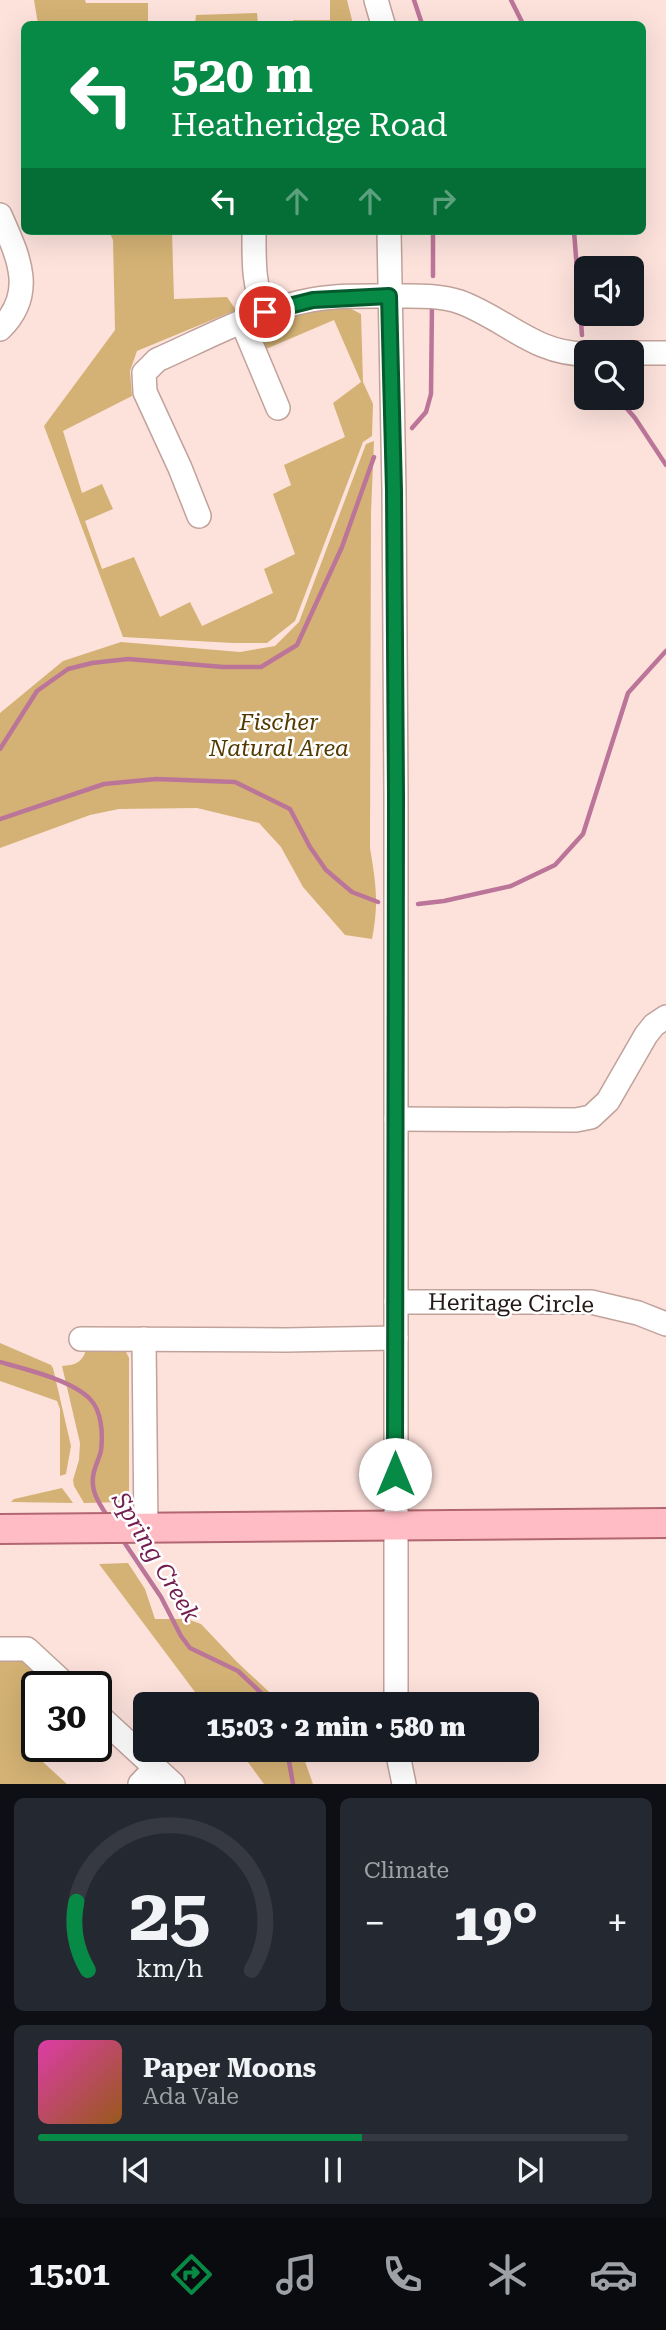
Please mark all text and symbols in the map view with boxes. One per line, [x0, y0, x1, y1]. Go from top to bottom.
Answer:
text: 520 m [171, 47, 313, 104]
icon: left [56, 49, 147, 140]
text: Heatheridge Road [171, 106, 447, 144]
icon: left [205, 182, 243, 220]
icon: ahead [278, 182, 316, 220]
icon: ahead [351, 182, 389, 220]
icon: right [424, 182, 462, 220]
map controls [574, 256, 644, 410]
button: sound [574, 256, 644, 326]
pin [235, 282, 295, 342]
icon: arrive [246, 293, 284, 331]
button: search [574, 340, 644, 410]
park label: Fischer Natural Area [208, 709, 349, 762]
street label: Heritage Circle [428, 1289, 594, 1318]
position arrow [358, 1437, 432, 1511]
water label: Spring Creek [106, 1486, 206, 1627]
speed limit sign: 30 [21, 1671, 112, 1762]
text: 15:03 · 2 min · 580 m [206, 1712, 466, 1742]
text: Climate [364, 1857, 449, 1884]
text: 25 [129, 1874, 211, 1959]
text: 19° [454, 1892, 538, 1953]
text: − [364, 1901, 385, 1945]
text: + [607, 1901, 628, 1945]
text: km/h [137, 1954, 203, 1983]
text: Paper Moons [143, 2053, 316, 2083]
text: Ada Vale [143, 2083, 239, 2110]
icon: previous [117, 2151, 155, 2189]
icon: pause [314, 2151, 352, 2189]
icon: next [511, 2151, 549, 2189]
icon: directions [167, 2250, 216, 2299]
icon: music [272, 2250, 321, 2299]
icon: phone [378, 2250, 427, 2299]
icon: climate [483, 2250, 532, 2299]
icon: car [589, 2250, 638, 2299]
text: 15:01 [28, 2255, 110, 2293]

